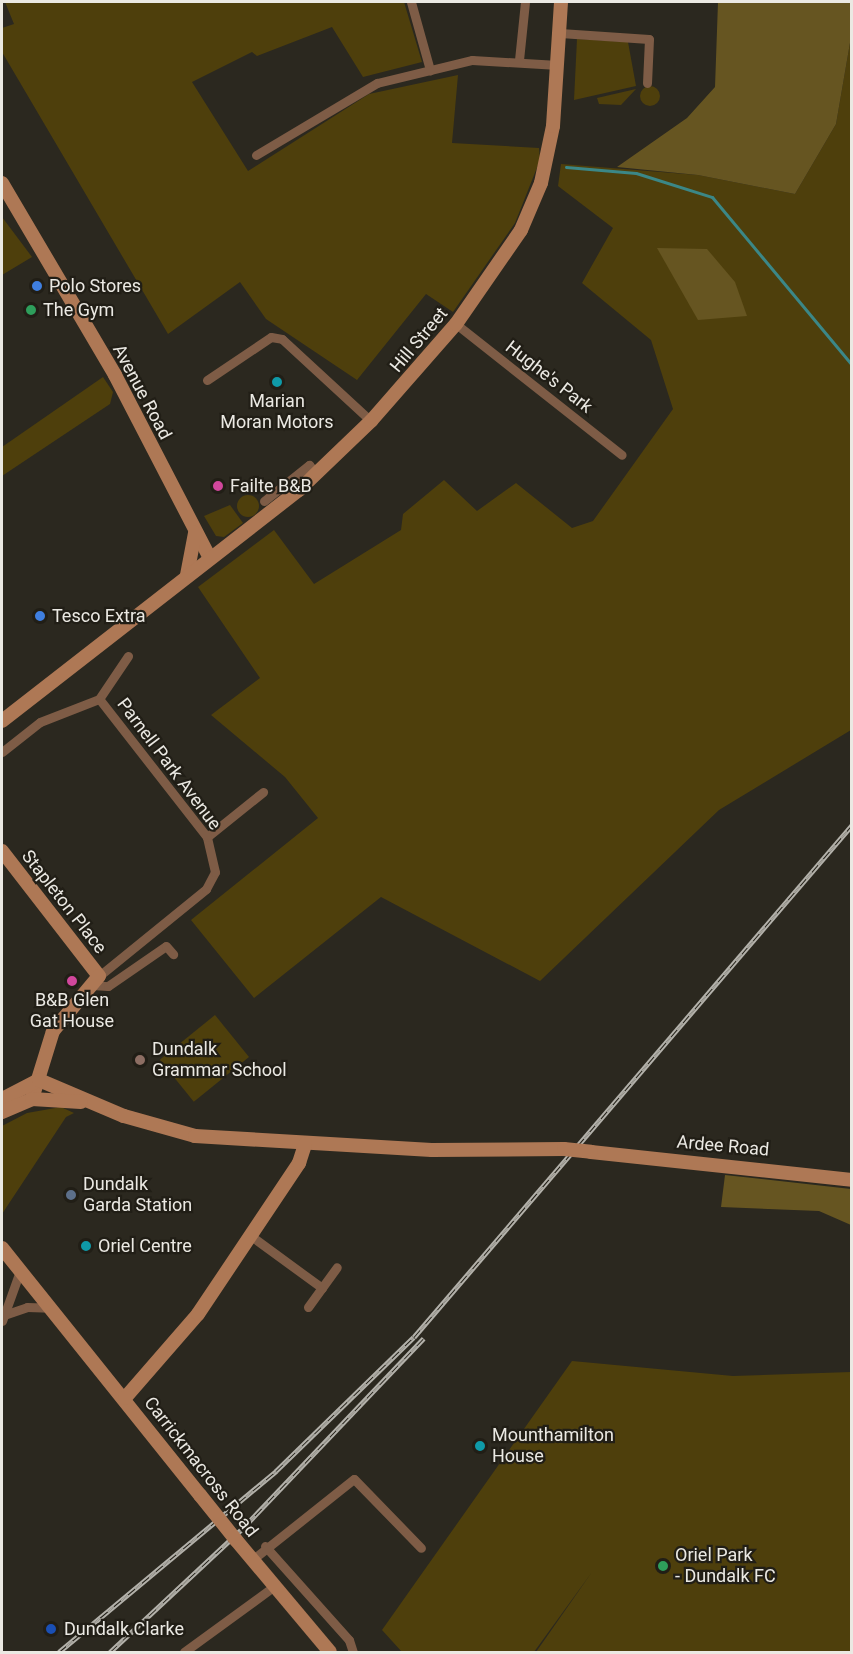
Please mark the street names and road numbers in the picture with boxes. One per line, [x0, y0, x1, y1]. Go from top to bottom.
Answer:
street label: Hill Street [386, 303, 452, 377]
street label: Hughe's Park [501, 336, 597, 418]
street label: Avenue Road [108, 341, 176, 443]
street label: Parnell Park Avenue [112, 694, 226, 834]
street label: Stapleton Place [17, 846, 111, 958]
street label: Ardee Road [676, 1131, 770, 1161]
street label: Carrickmacross Road [139, 1393, 263, 1541]

